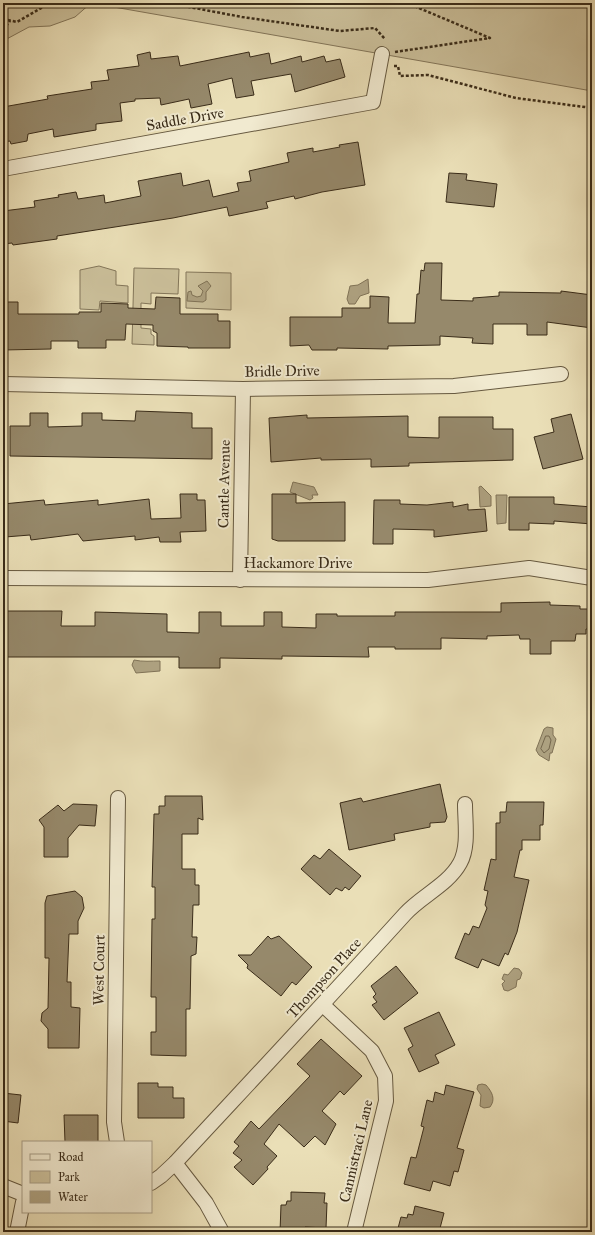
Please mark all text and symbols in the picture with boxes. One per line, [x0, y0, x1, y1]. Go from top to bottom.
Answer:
street label: Saddle Drive [145, 103, 225, 135]
street label: Bridle Drive [244, 361, 320, 381]
street label: Cantle Avenue [214, 440, 234, 528]
street label: Hackamore Drive [244, 554, 352, 572]
street label: West Court [89, 934, 109, 1006]
street label: Thompson Place [283, 934, 365, 1022]
street label: Cannistraci Lane [335, 1098, 377, 1204]
legend [22, 1141, 152, 1213]
text: Road [58, 1150, 84, 1164]
text: Park [58, 1170, 80, 1184]
text: Water [58, 1190, 88, 1204]

